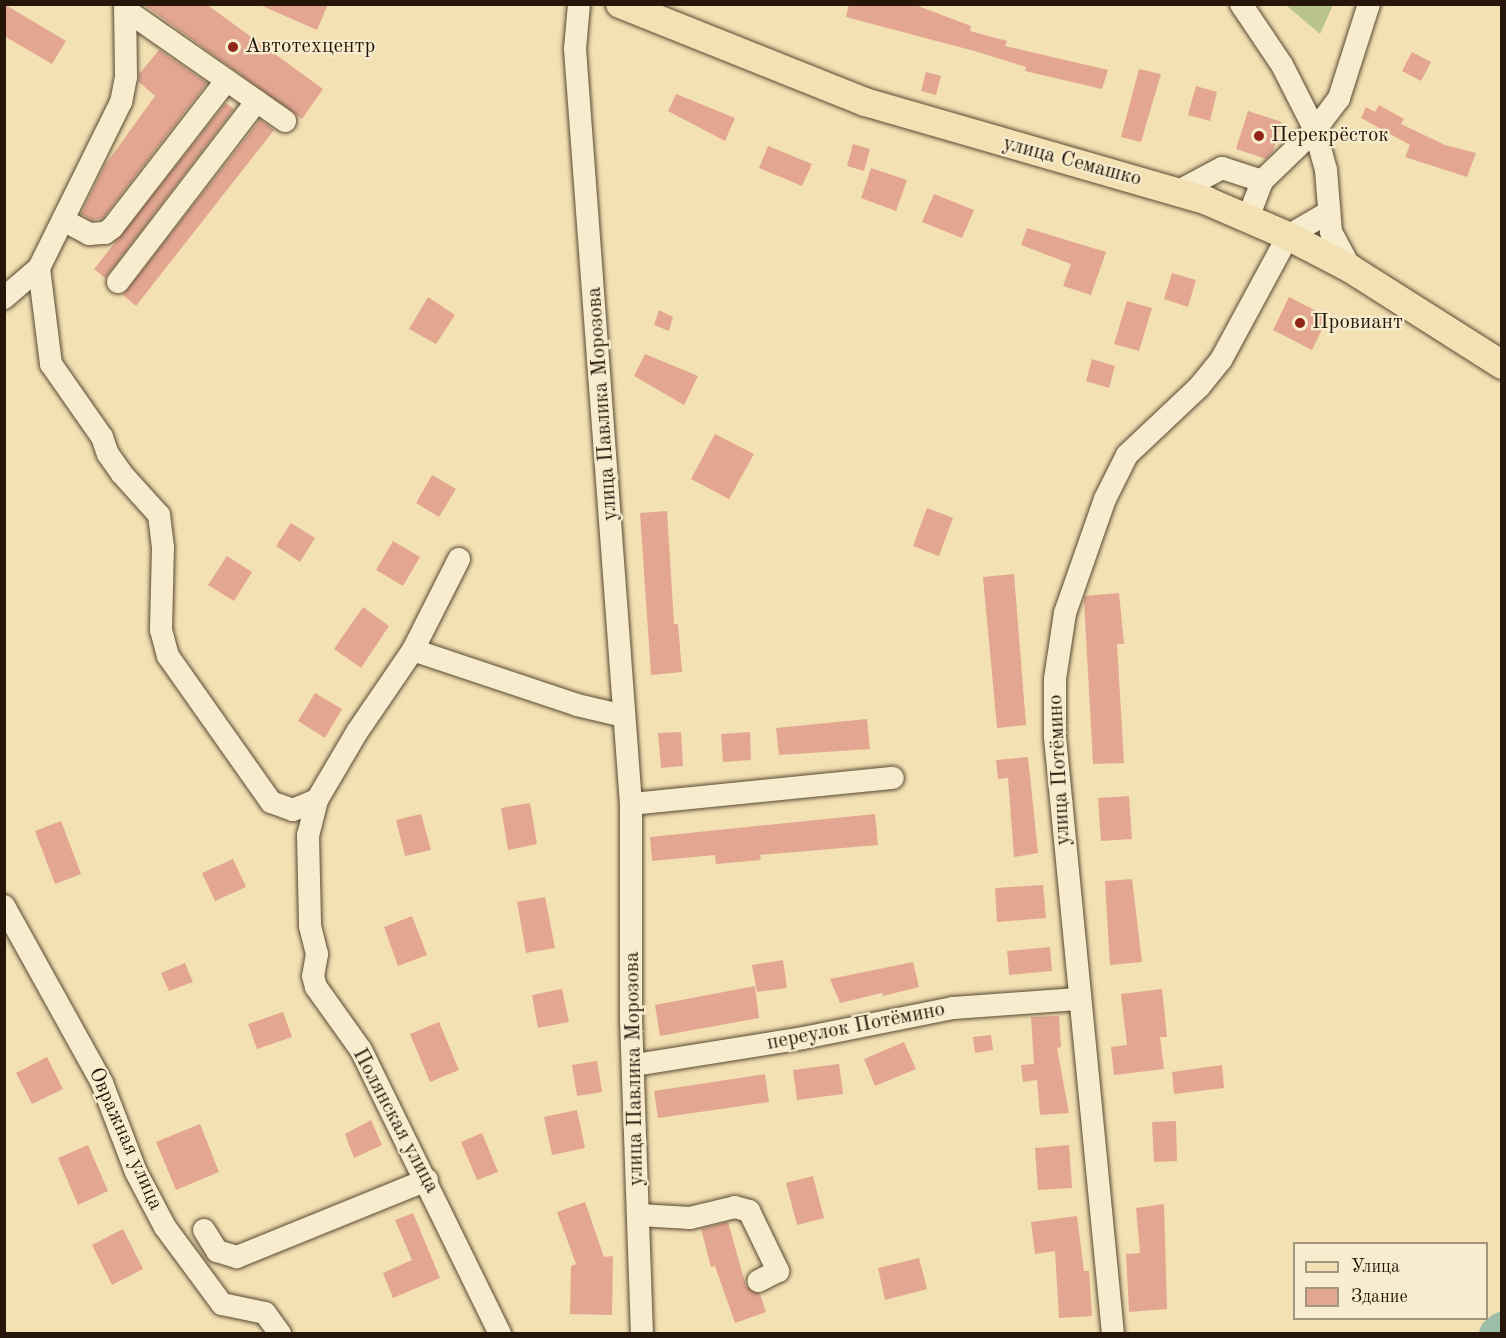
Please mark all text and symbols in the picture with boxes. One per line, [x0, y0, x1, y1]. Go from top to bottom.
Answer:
place label: Автотехцентр [245, 34, 375, 60]
marker: Автотехцентр [226, 40, 240, 54]
place label: Перекрёсток [1271, 123, 1389, 149]
marker: Перекрёсток [1252, 129, 1266, 143]
street label: улица Семашко [1000, 131, 1144, 193]
street label: улица Павлика Морозова [582, 286, 624, 522]
place label: Провиант [1312, 310, 1403, 336]
marker: Провиант [1293, 316, 1307, 330]
street label: улица Потёмино [1043, 694, 1077, 846]
street label: улица Павлика Морозова [620, 952, 650, 1186]
street label: переулок Потёмино [765, 997, 947, 1057]
street label: Полянская улица [346, 1044, 444, 1198]
street label: Овражная улица [82, 1064, 168, 1214]
legend [1293, 1242, 1488, 1320]
text: Улица [1351, 1258, 1400, 1276]
text: Здание [1351, 1288, 1408, 1306]

